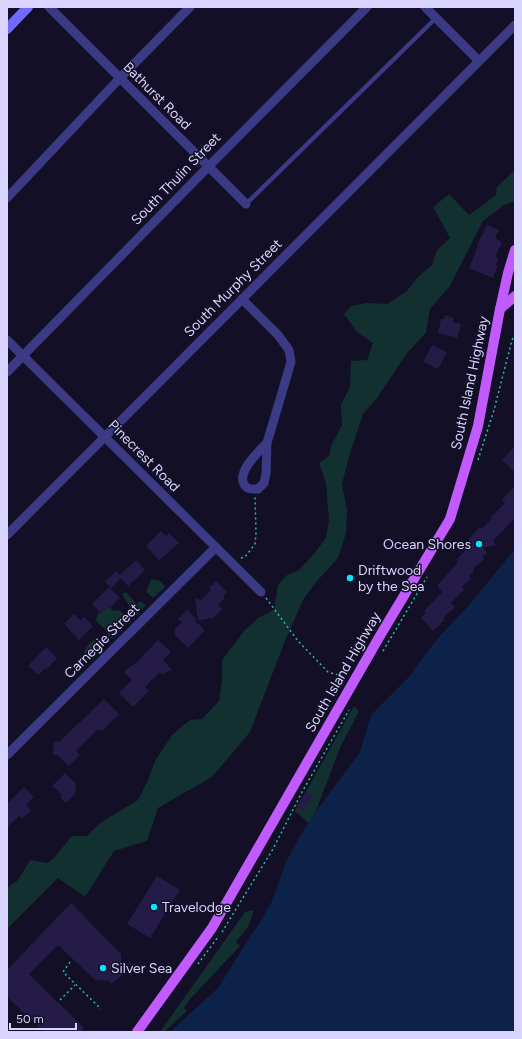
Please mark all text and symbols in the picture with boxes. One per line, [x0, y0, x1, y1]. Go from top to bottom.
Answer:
street label: Bathurst Road [120, 59, 194, 133]
street label: South Thulin Street [128, 129, 224, 229]
street label: South Murphy Street [181, 236, 285, 340]
street label: South Island Highway [448, 314, 493, 451]
street label: Pinecrest Road [105, 417, 183, 495]
place label: Ocean Shores [383, 536, 471, 553]
marker: Ocean Shores [474, 539, 484, 549]
place label: Driftwood by the Sea [358, 562, 424, 595]
marker: Driftwood by the Sea [345, 573, 355, 583]
street label: Carnegie Street [61, 600, 143, 682]
street label: South Island Highway [302, 608, 385, 735]
place label: Travelodge [162, 899, 231, 916]
marker: Travelodge [149, 902, 159, 912]
place label: Silver Sea [111, 960, 172, 977]
marker: Silver Sea [98, 963, 108, 973]
scale bar [10, 1005, 76, 1031]
text: 50 m [16, 1012, 44, 1026]

